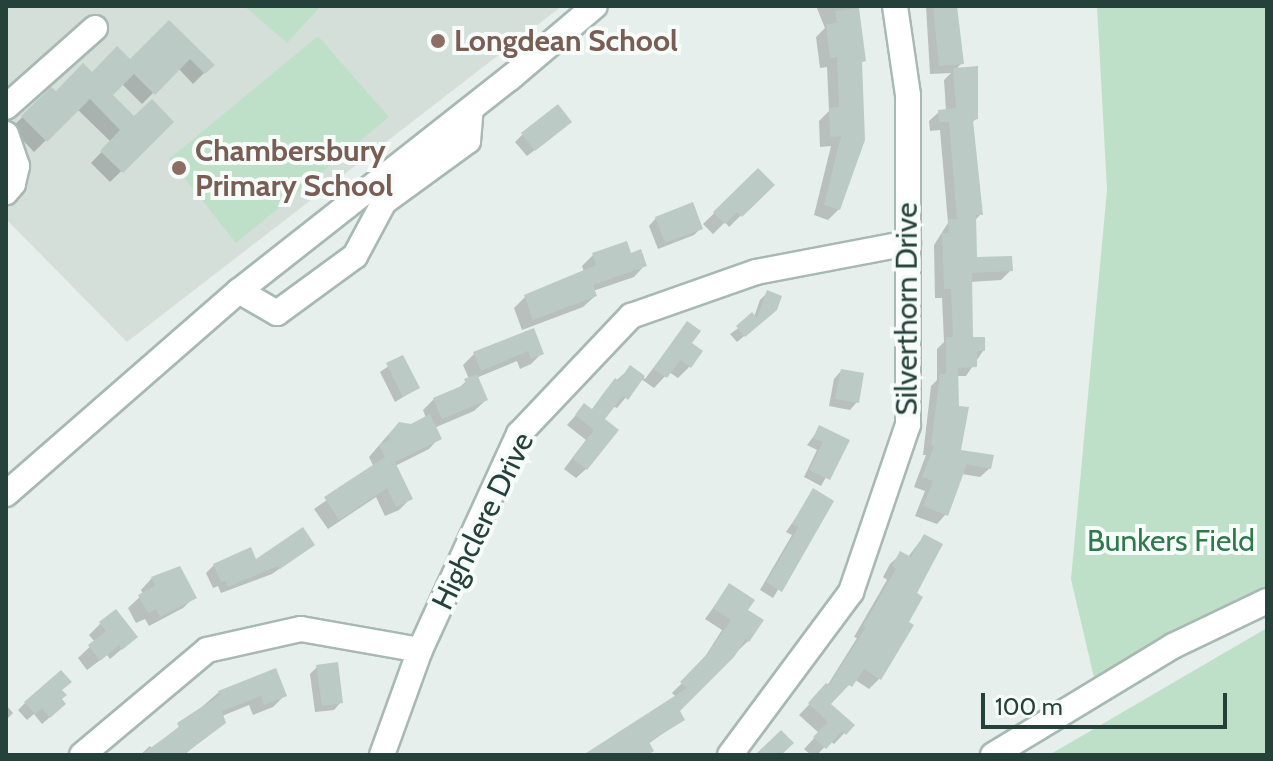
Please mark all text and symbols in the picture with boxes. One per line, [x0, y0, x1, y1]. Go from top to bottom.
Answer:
place label: Longdean School [454, 23, 678, 59]
marker: Longdean School [429, 32, 447, 50]
place label: Chambersbury Primary School [195, 133, 393, 204]
marker: Chambersbury Primary School [170, 159, 188, 177]
street label: Silverthorn Drive [889, 202, 925, 416]
street label: Highclere Drive [425, 426, 541, 616]
park label: Bunkers Field [1087, 523, 1255, 559]
scale bar [985, 677, 1231, 727]
text: 100 m [995, 692, 1063, 721]

